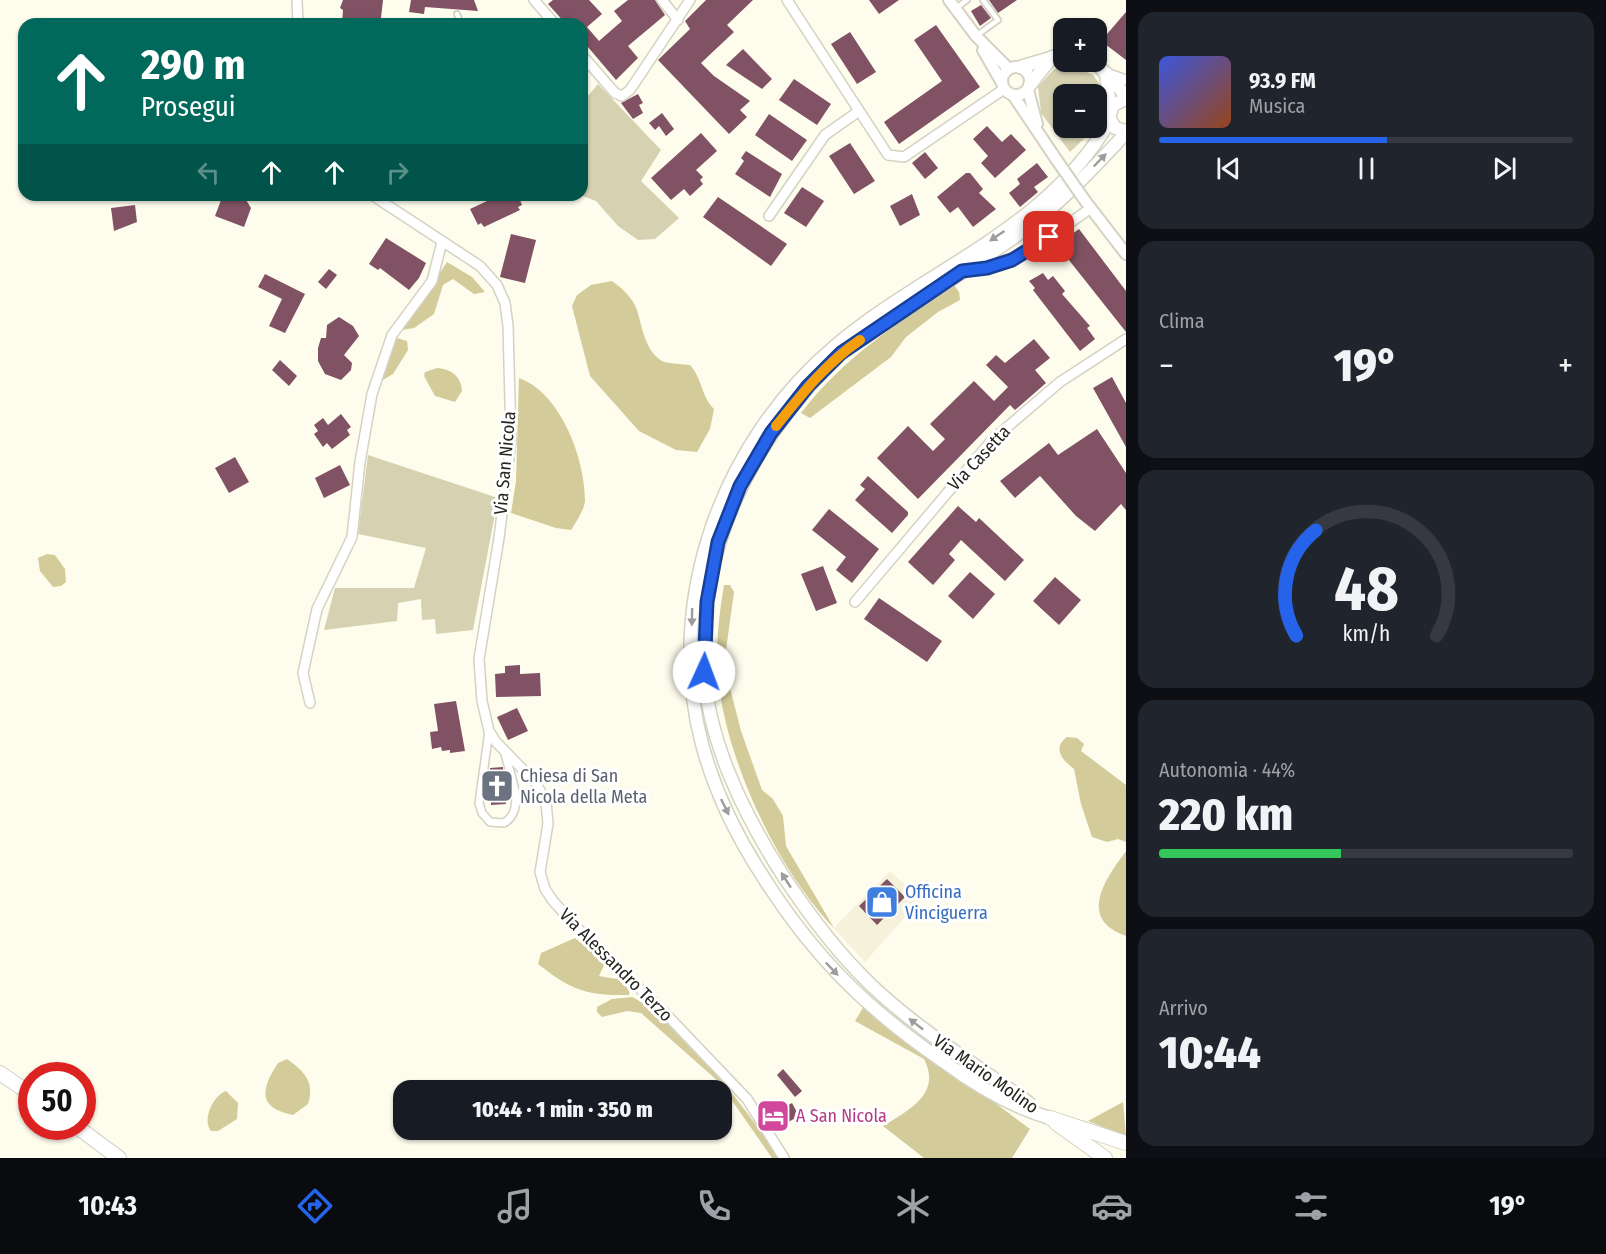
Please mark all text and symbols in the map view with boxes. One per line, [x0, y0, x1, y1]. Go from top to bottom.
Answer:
map controls [1053, 18, 1107, 138]
button: + [1053, 18, 1107, 72]
text: 290 m [141, 40, 246, 90]
icon: ahead [42, 42, 120, 120]
text: 93.9 FM [1249, 67, 1316, 94]
button: − [1053, 84, 1107, 138]
text: Prosegui [141, 91, 236, 123]
text: Musica [1249, 94, 1305, 118]
icon: previous [1212, 152, 1245, 185]
icon: pause [1350, 152, 1383, 185]
icon: next [1488, 152, 1521, 185]
one-way arrow [1093, 153, 1107, 167]
icon: left [192, 156, 225, 189]
icon: ahead [255, 156, 288, 189]
icon: ahead [318, 156, 351, 189]
icon: right [381, 156, 414, 189]
pin [1023, 211, 1074, 262]
icon: arrive [1032, 220, 1065, 253]
one-way arrow [989, 230, 1005, 242]
text: Clima [1159, 309, 1204, 333]
text: 19° [1334, 339, 1398, 393]
text: − [1159, 346, 1174, 386]
text: + [1558, 346, 1573, 386]
street label: Via San Nicola [490, 410, 521, 516]
street label: Via Casetta [943, 421, 1015, 495]
text: 48 [1333, 552, 1399, 627]
one-way arrow [688, 607, 697, 626]
text: km/h [1342, 621, 1390, 647]
position arrow [672, 640, 736, 704]
text: Autonomia · 44% [1159, 758, 1295, 782]
place label: Chiesa di San Nicola della Meta [520, 765, 647, 808]
church icon: Chiesa di San Nicola della Meta [479, 768, 515, 804]
text: 220 km [1159, 788, 1293, 842]
one-way arrow [720, 798, 730, 815]
one-way arrow [781, 872, 792, 888]
place label: Officina Vinciguerra [905, 881, 988, 924]
shop icon: Officina Vinciguerra [864, 884, 900, 920]
street label: Via Alessandro Terzo [555, 904, 677, 1026]
one-way arrow [825, 961, 838, 976]
text: Arrivo [1159, 996, 1208, 1020]
one-way arrow [908, 1018, 924, 1031]
text: 10:44 [1159, 1026, 1261, 1080]
street label: Via Mario Molino [929, 1030, 1043, 1118]
speed limit sign: 50 [18, 1062, 96, 1140]
text: 10:44 · 1 min · 350 m [472, 1096, 653, 1123]
hotel icon: A San Nicola [755, 1098, 791, 1134]
place label: A San Nicola [796, 1105, 887, 1127]
icon: directions [294, 1185, 336, 1227]
icon: music [494, 1185, 536, 1227]
icon: phone [693, 1185, 735, 1227]
icon: climate [892, 1185, 934, 1227]
icon: car [1091, 1185, 1133, 1227]
icon: filters [1290, 1185, 1332, 1227]
text: 10:43 [79, 1190, 137, 1222]
text: 19° [1489, 1190, 1527, 1222]

